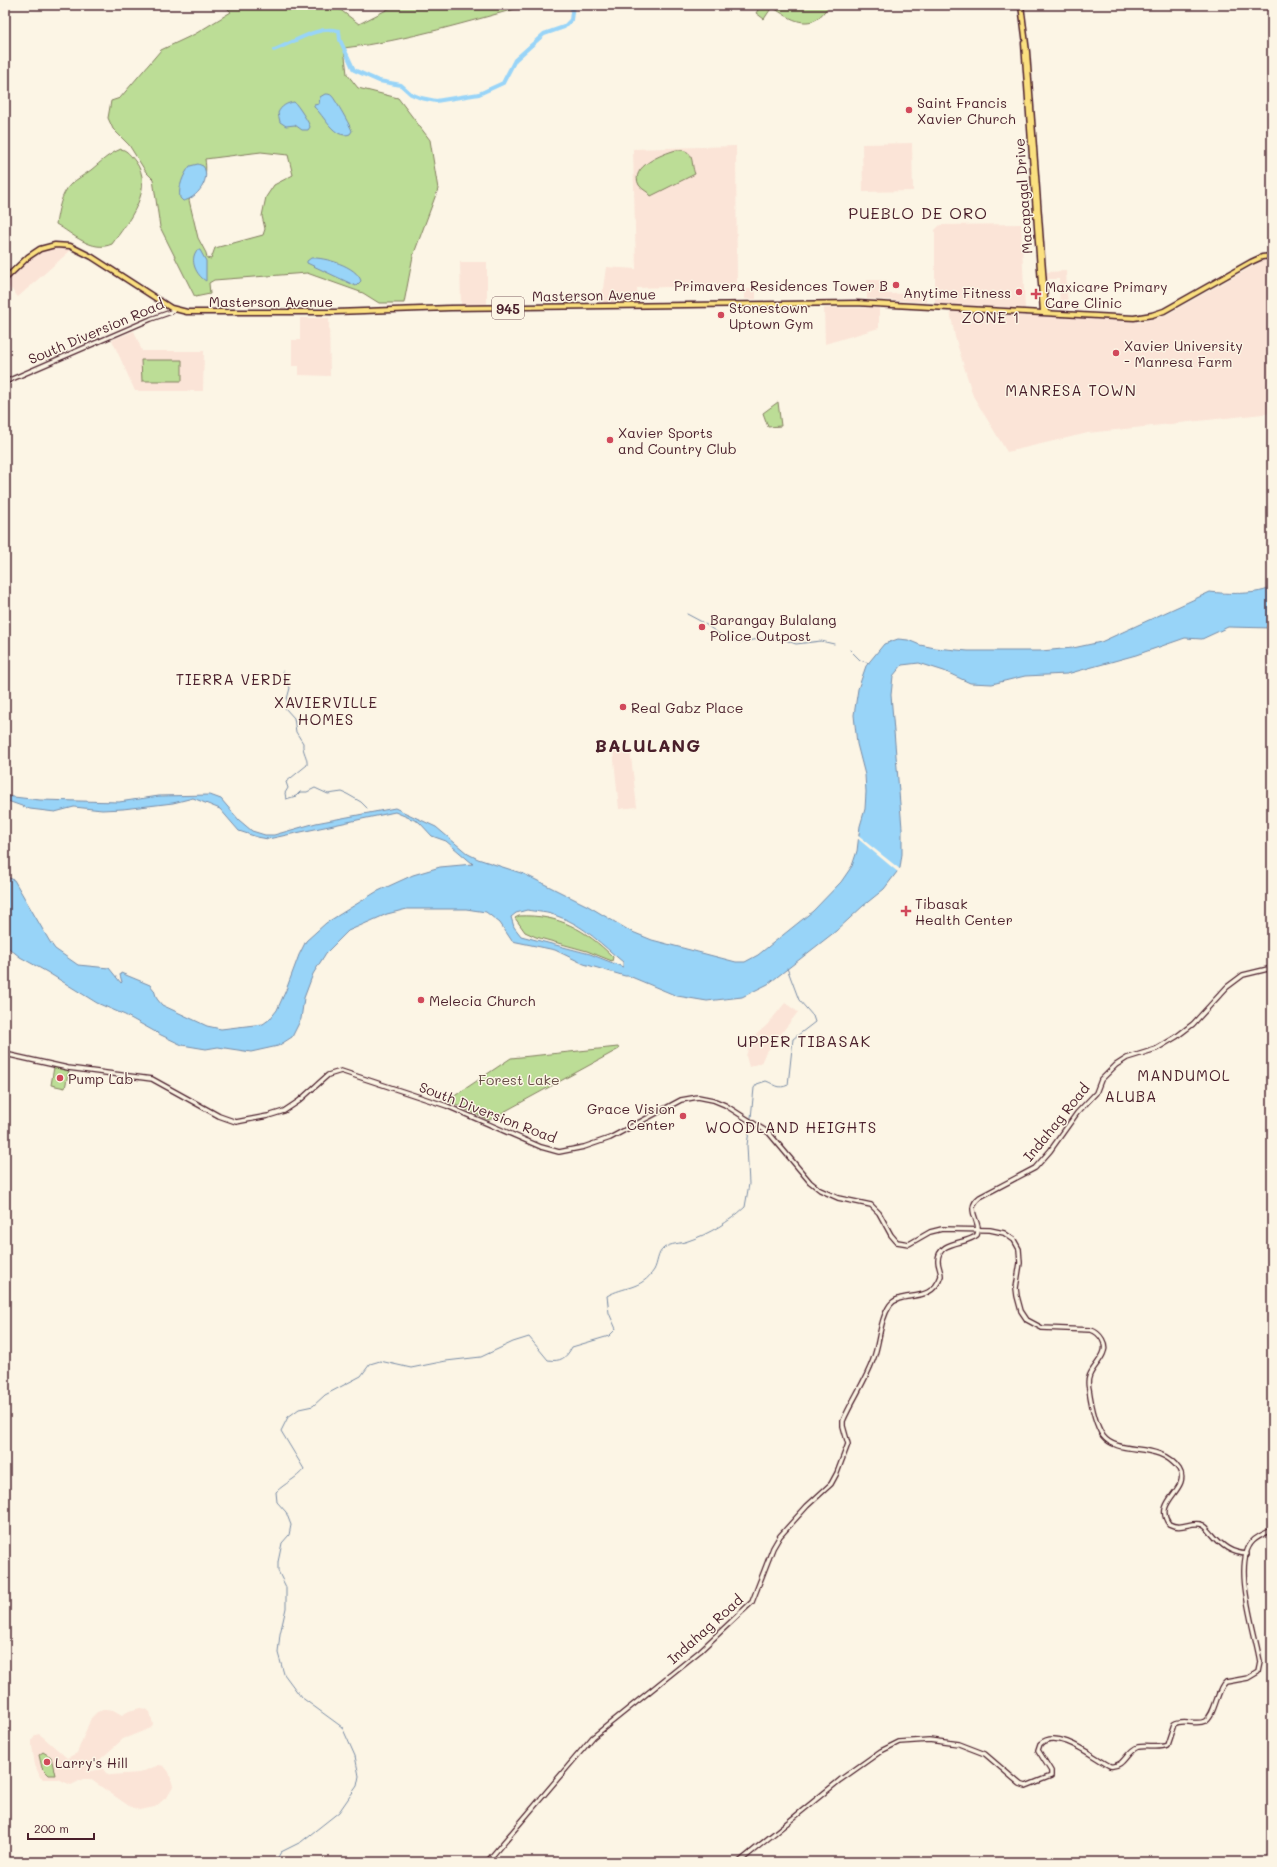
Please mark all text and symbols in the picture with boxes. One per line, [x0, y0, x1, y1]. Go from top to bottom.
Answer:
place label: Saint Francis Xavier Church [917, 93, 1016, 128]
marker: Saint Francis Xavier Church [904, 105, 914, 115]
street label: Macapagal Drive [1009, 137, 1037, 255]
district label: PUEBLO DE ORO [848, 202, 988, 223]
place label: Primavera Residences Tower B [674, 276, 888, 295]
place label: Maxicare Primary Care Clinic [1045, 277, 1168, 312]
marker: Primavera Residences Tower B [891, 280, 901, 290]
place label: Anytime Fitness [903, 283, 1011, 302]
street label: Masterson Avenue [532, 284, 656, 306]
marker: Anytime Fitness [1014, 287, 1024, 297]
marker: Maxicare Primary Care Clinic [1030, 288, 1042, 300]
street label: Masterson Avenue [209, 292, 333, 311]
street label: South Diversion Road [25, 294, 167, 368]
road number: 945 [492, 297, 524, 319]
place label: Stonestown Uptown Gym [729, 298, 813, 333]
district label: ZONE 1 [961, 307, 1021, 327]
marker: Stonestown Uptown Gym [716, 310, 726, 320]
place label: Xavier University - Manresa Farm [1124, 336, 1243, 371]
marker: Xavier University - Manresa Farm [1111, 348, 1121, 358]
district label: MANRESA TOWN [1005, 380, 1137, 400]
place label: Xavier Sports and Country Club [618, 423, 737, 458]
marker: Xavier Sports and Country Club [605, 435, 615, 445]
place label: Barangay Bulalang Police Outpost [710, 610, 836, 645]
marker: Barangay Bulalang Police Outpost [697, 622, 707, 632]
district label: TIERRA VERDE [176, 669, 292, 689]
district label: XAVIERVILLE HOMES [274, 692, 378, 729]
place label: Real Gabz Place [631, 698, 743, 717]
marker: Real Gabz Place [618, 702, 628, 712]
district label: BALULANG [595, 733, 701, 757]
place label: Tibasak Health Center [915, 894, 1013, 929]
marker: Tibasak Health Center [900, 905, 912, 917]
place label: Melecia Church [429, 991, 536, 1010]
marker: Melecia Church [416, 995, 426, 1005]
district label: UPPER TIBASAK [737, 1030, 871, 1051]
district label: MANDUMOL [1137, 1065, 1231, 1085]
place label: Pump Lab [68, 1069, 134, 1088]
park label: Forest Lake [478, 1070, 560, 1089]
marker: Pump Lab [55, 1073, 65, 1083]
street label: South Diversion Road [416, 1077, 560, 1147]
street label: Indahag Road [1019, 1079, 1094, 1165]
district label: ALUBA [1105, 1086, 1157, 1106]
place label: Grace Vision Center [587, 1099, 675, 1134]
marker: Grace Vision Center [678, 1111, 688, 1121]
district label: WOODLAND HEIGHTS [705, 1117, 877, 1137]
street label: Indahag Road [663, 1590, 747, 1668]
place label: Larry's Hill [55, 1753, 128, 1772]
marker: Larry's Hill [42, 1757, 52, 1767]
scale bar [28, 1815, 94, 1841]
text: 200 m [34, 1820, 69, 1836]

